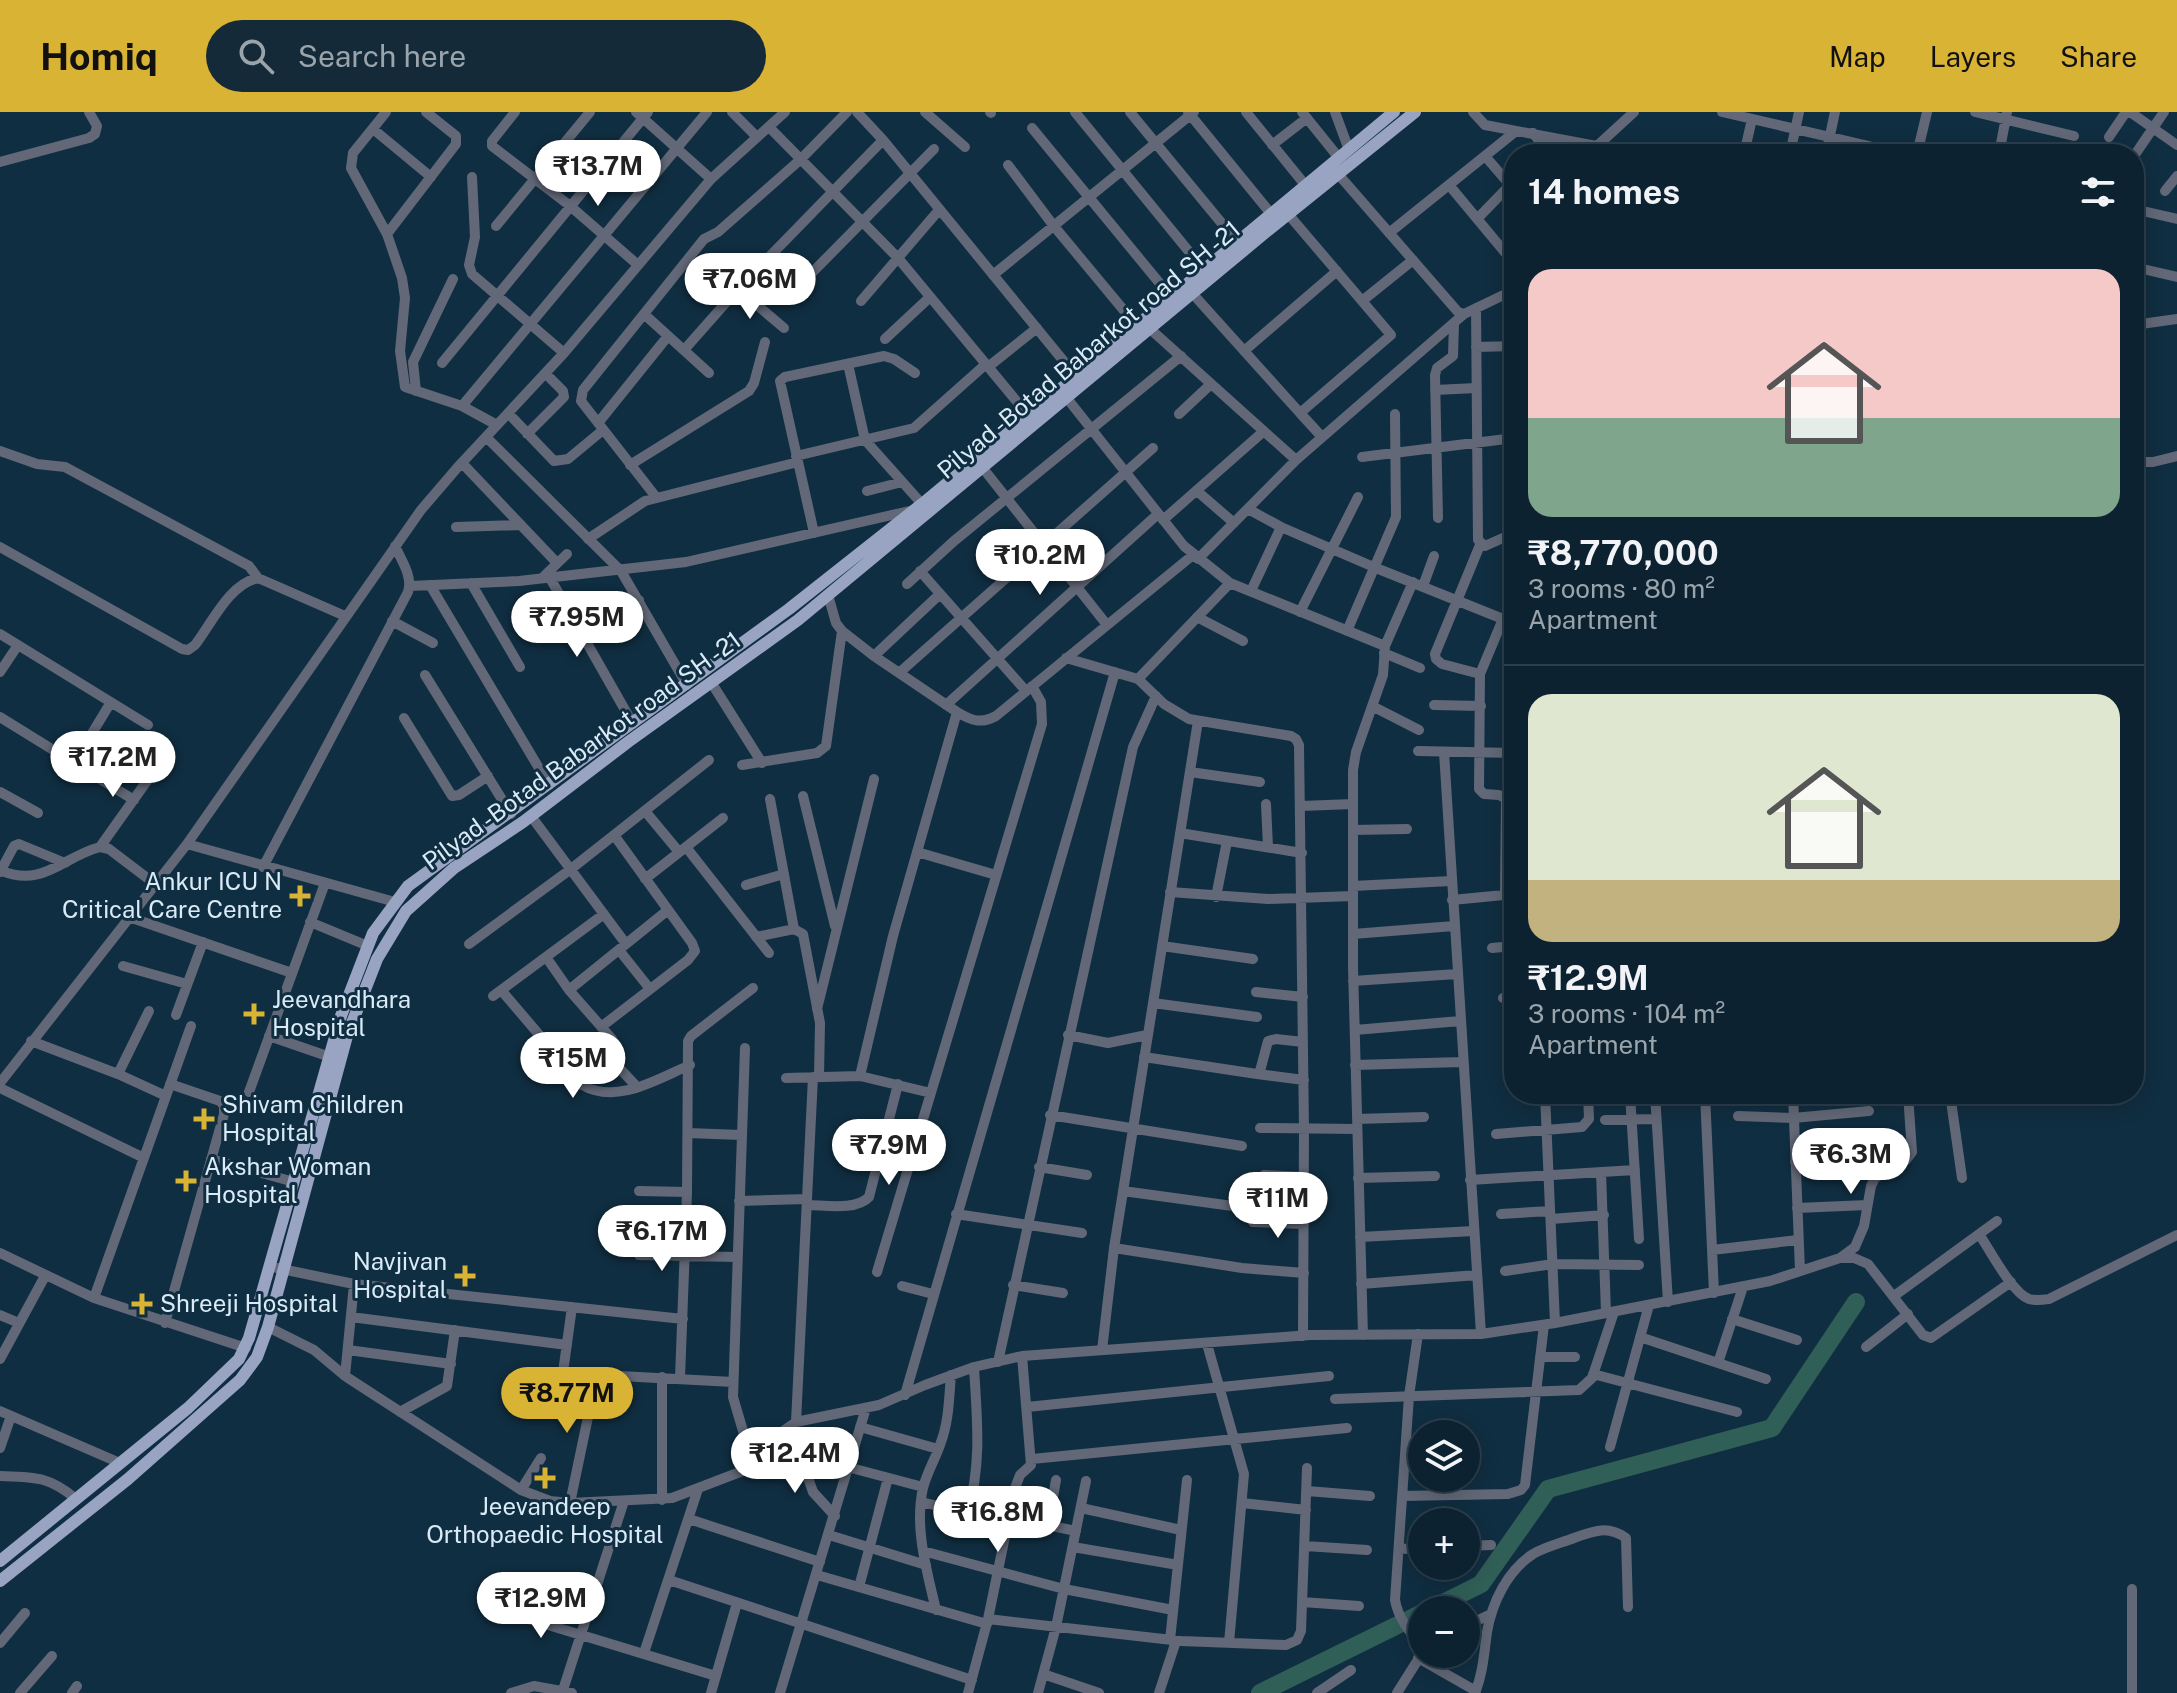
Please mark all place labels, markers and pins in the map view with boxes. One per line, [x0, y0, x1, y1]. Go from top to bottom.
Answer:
pin: ₹13.7M [533, 140, 663, 208]
pin: ₹7.06M [685, 253, 815, 321]
pin: ₹10.2M [975, 529, 1105, 597]
pin: ₹7.95M [512, 591, 642, 659]
pin: ₹17.2M [48, 731, 178, 799]
place label: Ankur ICU N Critical Care Centre [62, 867, 282, 923]
marker: Ankur ICU N Critical Care Centre [289, 885, 311, 907]
place label: Jeevandhara Hospital [272, 985, 411, 1041]
marker: Jeevandhara Hospital [243, 1003, 265, 1025]
pin: ₹15M [526, 1032, 620, 1100]
place label: Shivam Children Hospital [222, 1090, 404, 1146]
marker: Shivam Children Hospital [193, 1108, 215, 1130]
pin: ₹7.9M [833, 1119, 945, 1187]
pin: ₹6.3M [1795, 1128, 1907, 1196]
place label: Akshar Woman Hospital [204, 1152, 371, 1208]
marker: Akshar Woman Hospital [175, 1170, 197, 1192]
pin: ₹11M [1231, 1172, 1325, 1240]
pin: ₹6.17M [597, 1205, 727, 1273]
place label: Navjivan Hospital [353, 1247, 447, 1303]
marker: Navjivan Hospital [454, 1265, 476, 1287]
place label: Shreeji Hospital [160, 1289, 338, 1317]
marker: Shreeji Hospital [131, 1293, 153, 1315]
pin: ₹8.77M [502, 1367, 632, 1435]
pin: ₹12.4M [730, 1427, 860, 1495]
marker: Jeevandeep Orthopaedic Hospital [534, 1467, 556, 1489]
pin: ₹16.8M [933, 1486, 1063, 1554]
place label: Jeevandeep Orthopaedic Hospital [426, 1492, 664, 1548]
pin: ₹12.9M [476, 1572, 606, 1640]

